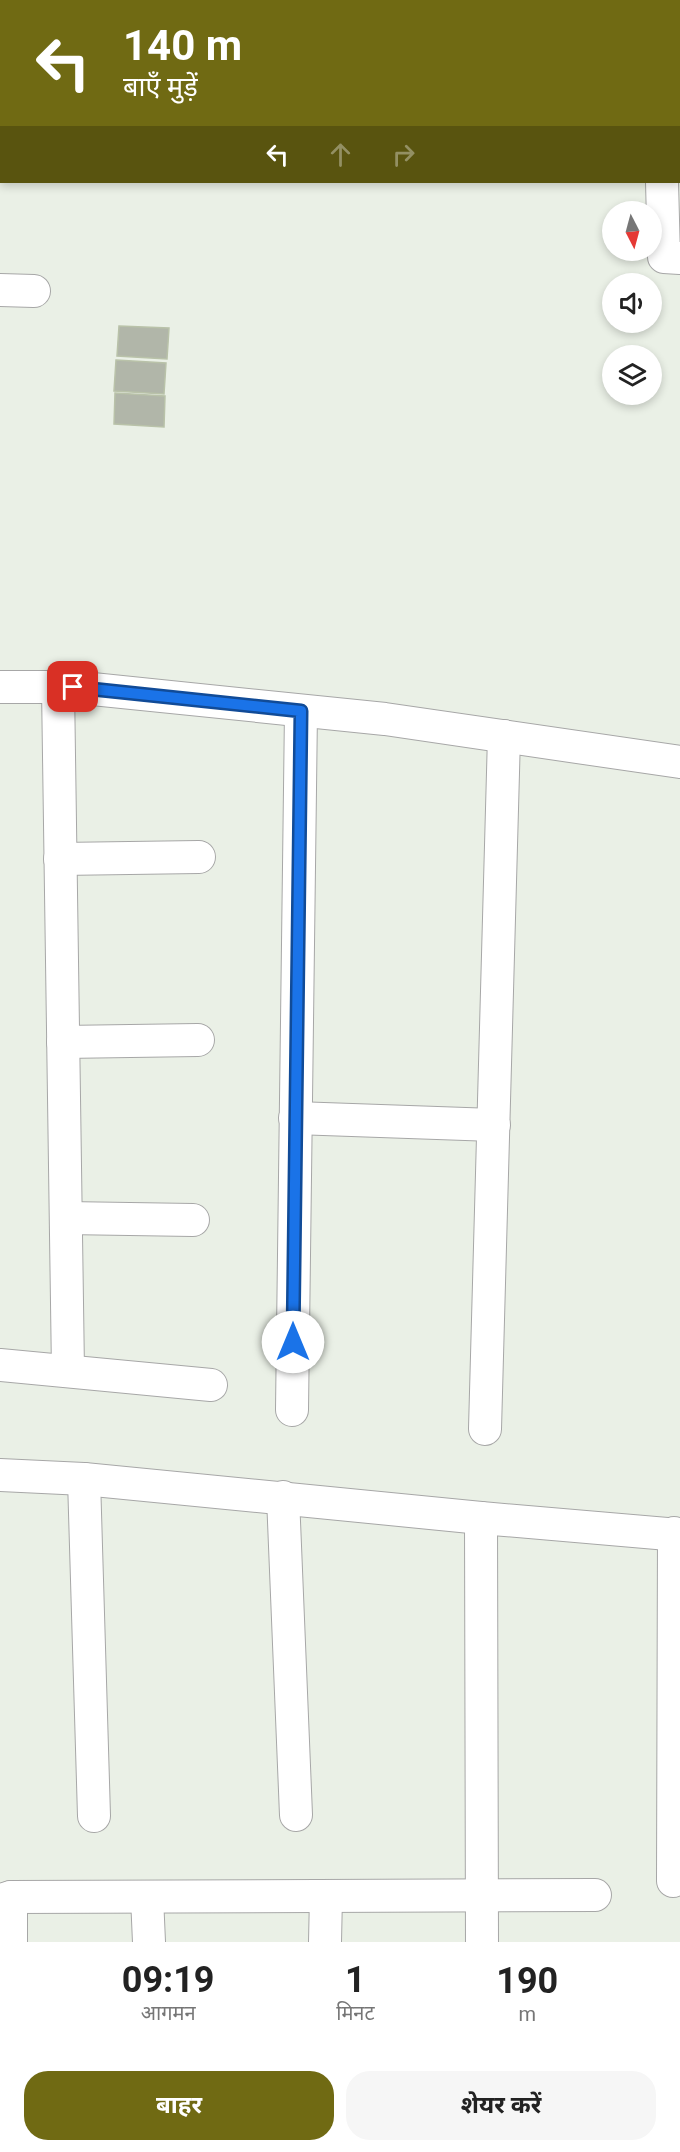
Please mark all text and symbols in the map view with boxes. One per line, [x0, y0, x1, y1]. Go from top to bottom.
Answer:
text: 140 m [123, 21, 242, 70]
icon: left [24, 24, 102, 102]
text: बाएँ मुड़ें [123, 71, 198, 103]
icon: left [261, 138, 294, 171]
icon: ahead [324, 138, 357, 171]
icon: right [387, 138, 420, 171]
north arrow [602, 201, 662, 261]
map controls [602, 201, 662, 405]
button: sound [602, 273, 662, 333]
button: layers [602, 345, 662, 405]
pin [47, 661, 98, 712]
icon: arrive [56, 670, 89, 703]
position arrow [261, 1310, 325, 1374]
text: 09:19 [122, 1959, 215, 2001]
text: 1 [345, 1959, 366, 2001]
text: 190 [496, 1960, 558, 2002]
text: आगमन [141, 2001, 196, 2025]
text: मिनट [336, 2001, 375, 2025]
text: m [519, 2002, 536, 2026]
button: बाहर [24, 2071, 334, 2140]
button: शेयर करें [346, 2071, 656, 2140]

